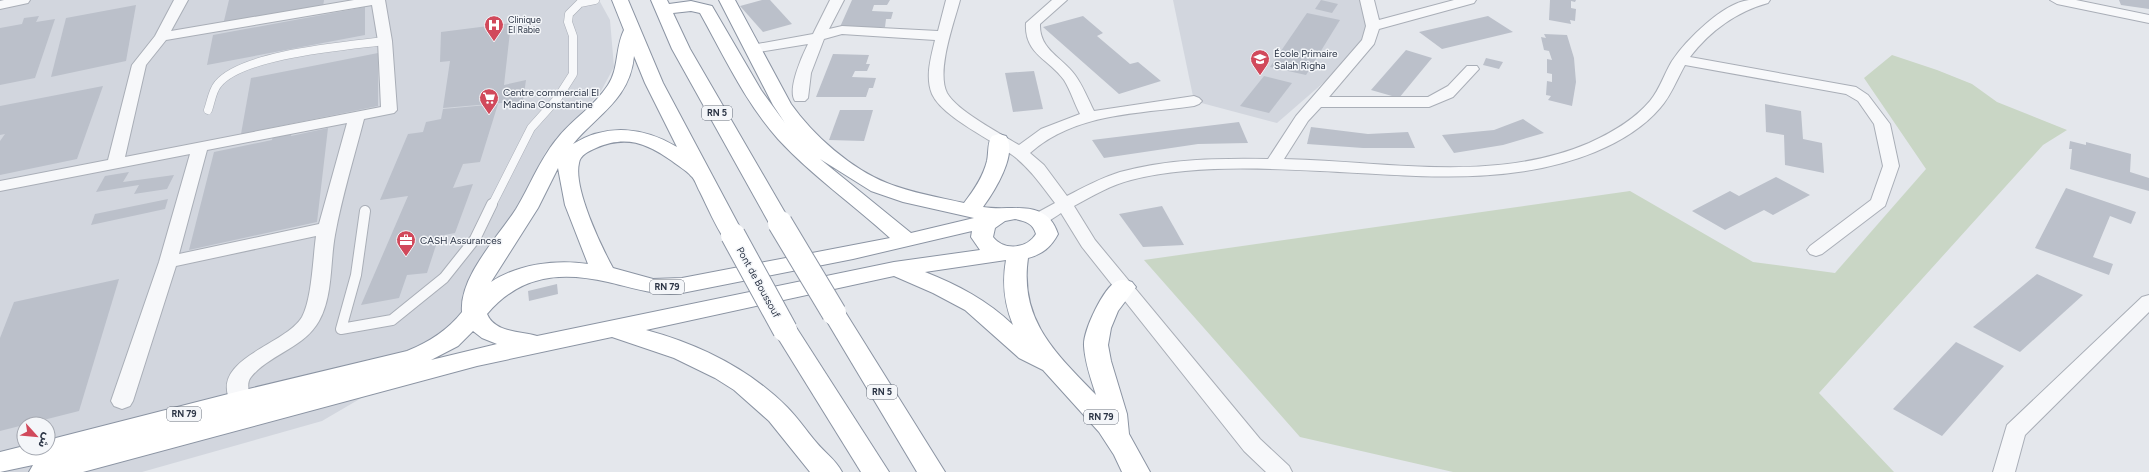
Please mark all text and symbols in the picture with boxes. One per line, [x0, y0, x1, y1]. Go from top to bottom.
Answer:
hospital icon: Clinique El Rabie [483, 14, 505, 42]
place label: Clinique El Rabie [508, 14, 541, 35]
place label: École Primaire Salah Righa [1274, 47, 1338, 72]
school or university icon: École Primaire Salah Righa [1249, 48, 1271, 76]
place label: Centre commercial El Madina Constantine [503, 86, 599, 111]
supermarket icon: Centre commercial El Madina Constantine [478, 87, 500, 115]
road number: RN 5 [702, 106, 732, 120]
office icon: CASH Assurances [395, 229, 417, 257]
place label: CASH Assurances [420, 234, 502, 247]
street label: Pont de Boussouf [734, 245, 784, 320]
road number: RN 79 [650, 280, 684, 294]
road number: RN 5 [867, 385, 897, 399]
road number: RN 79 [167, 407, 201, 421]
road number: RN 79 [1084, 410, 1118, 424]
north arrow [16, 416, 56, 456]
text: ش [35, 431, 54, 450]

